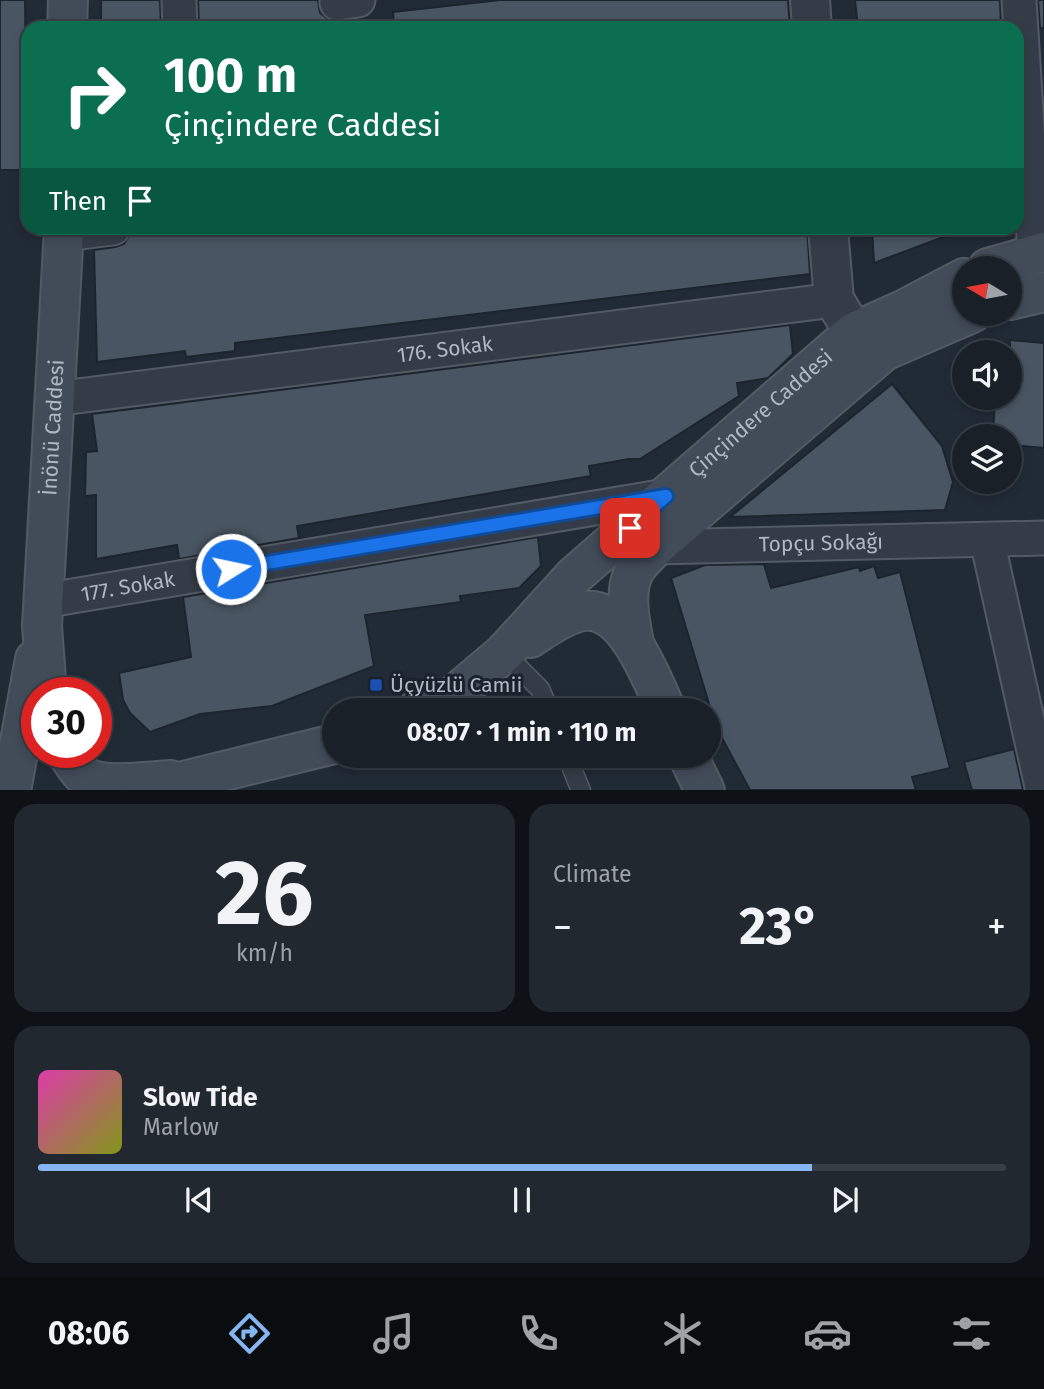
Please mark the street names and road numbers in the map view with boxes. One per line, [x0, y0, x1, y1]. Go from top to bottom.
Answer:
street label: 176. Sokak [396, 330, 494, 368]
street label: Çinçindere Caddesi [683, 344, 838, 483]
street label: İnönü Caddesi [36, 359, 70, 496]
street label: Topçu Sokağı [759, 529, 883, 558]
street label: 177. Sokak [79, 566, 177, 607]

